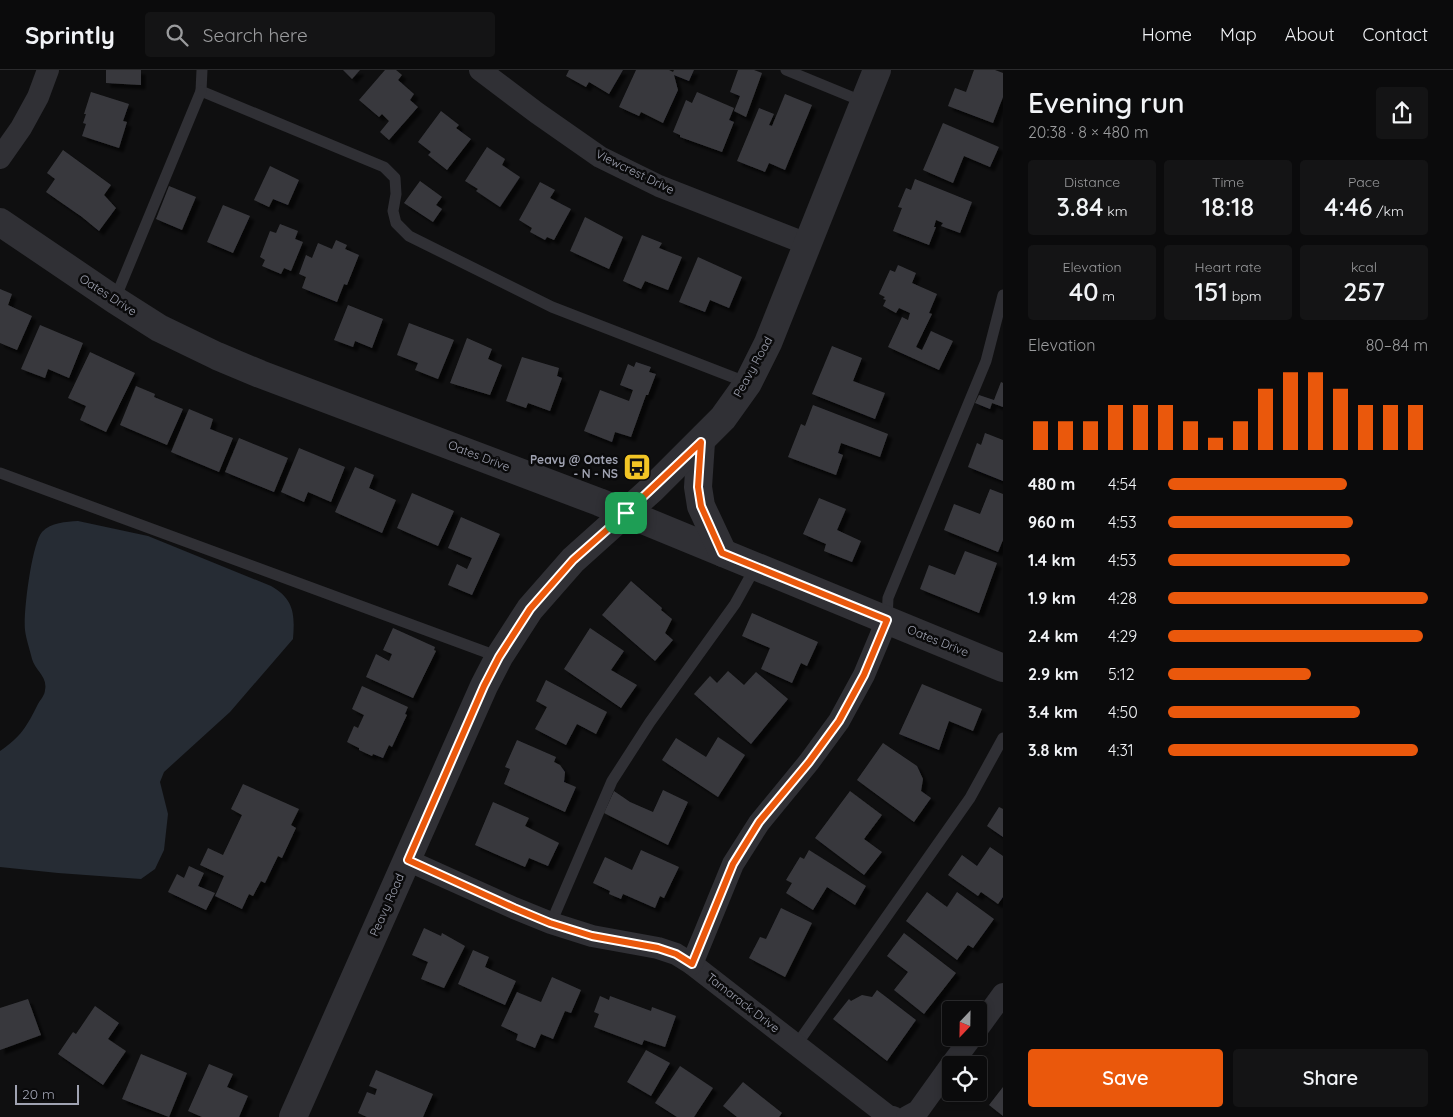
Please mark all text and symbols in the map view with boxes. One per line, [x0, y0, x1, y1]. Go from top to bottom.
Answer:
search box [145, 12, 495, 57]
text: Sprintly [25, 20, 115, 50]
icon: search [163, 21, 191, 49]
text: Search here [203, 23, 308, 47]
text: Home [1142, 23, 1192, 46]
text: Map [1220, 23, 1257, 46]
text: About [1285, 23, 1335, 46]
text: Contact [1363, 23, 1428, 46]
text: Evening run [1028, 85, 1185, 120]
button: share [1376, 87, 1428, 139]
text: 20:38 · 8 × 480 m [1028, 122, 1149, 142]
street label: Viewcrest Drive [593, 146, 677, 197]
text: Distance [1064, 173, 1120, 191]
text: Time [1212, 173, 1244, 191]
text: Pace [1348, 173, 1380, 191]
text: 3.84 [1057, 191, 1103, 222]
text: 18:18 [1202, 191, 1254, 222]
text: 4:46 [1324, 191, 1372, 222]
text: km [1103, 202, 1127, 220]
text: /km [1372, 202, 1404, 220]
text: Elevation [1062, 258, 1122, 276]
text: Heart rate [1195, 258, 1261, 276]
text: kcal [1351, 258, 1377, 276]
street label: Oates Drive [77, 271, 140, 319]
text: 40 [1069, 276, 1098, 307]
text: 151 [1195, 276, 1228, 307]
text: 257 [1343, 276, 1385, 307]
text: m [1098, 287, 1115, 305]
text: bpm [1228, 287, 1261, 305]
street label: Peavy Road [730, 334, 775, 400]
text: Elevation [1028, 335, 1095, 355]
text: 80–84 m [1366, 335, 1428, 355]
street label: Oates Drive [446, 437, 512, 474]
place label: Peavy @ Oates - N - NS [530, 452, 618, 481]
bus stop icon: Peavy @ Oates - N - NS [622, 452, 652, 482]
text: 480 m [1028, 474, 1075, 494]
text: 4:54 [1108, 474, 1137, 494]
pin [605, 492, 647, 534]
icon: arrive [612, 499, 640, 527]
text: 960 m [1028, 512, 1075, 532]
text: 4:53 [1108, 512, 1137, 532]
text: 1.4 km [1028, 550, 1075, 570]
text: 4:53 [1108, 550, 1137, 570]
text: 1.9 km [1028, 588, 1076, 608]
text: 4:28 [1108, 588, 1137, 608]
street label: Oates Drive [905, 621, 971, 660]
text: 2.4 km [1028, 626, 1078, 646]
text: 4:29 [1108, 626, 1137, 646]
text: 2.9 km [1028, 664, 1079, 684]
text: 5:12 [1108, 664, 1135, 684]
text: 3.4 km [1028, 702, 1078, 722]
text: 4:50 [1108, 702, 1138, 722]
text: 3.8 km [1028, 740, 1078, 760]
text: 4:31 [1108, 740, 1134, 760]
street label: Peavy Road [366, 871, 407, 939]
street label: Tamarack Drive [704, 970, 783, 1036]
north arrow [942, 1001, 988, 1046]
map controls [942, 1001, 987, 1101]
button: Save [1028, 1049, 1223, 1107]
button: Share [1233, 1049, 1428, 1107]
button: locate [942, 1056, 987, 1101]
scale bar [15, 1082, 79, 1105]
text: 20 m [22, 1085, 55, 1103]

